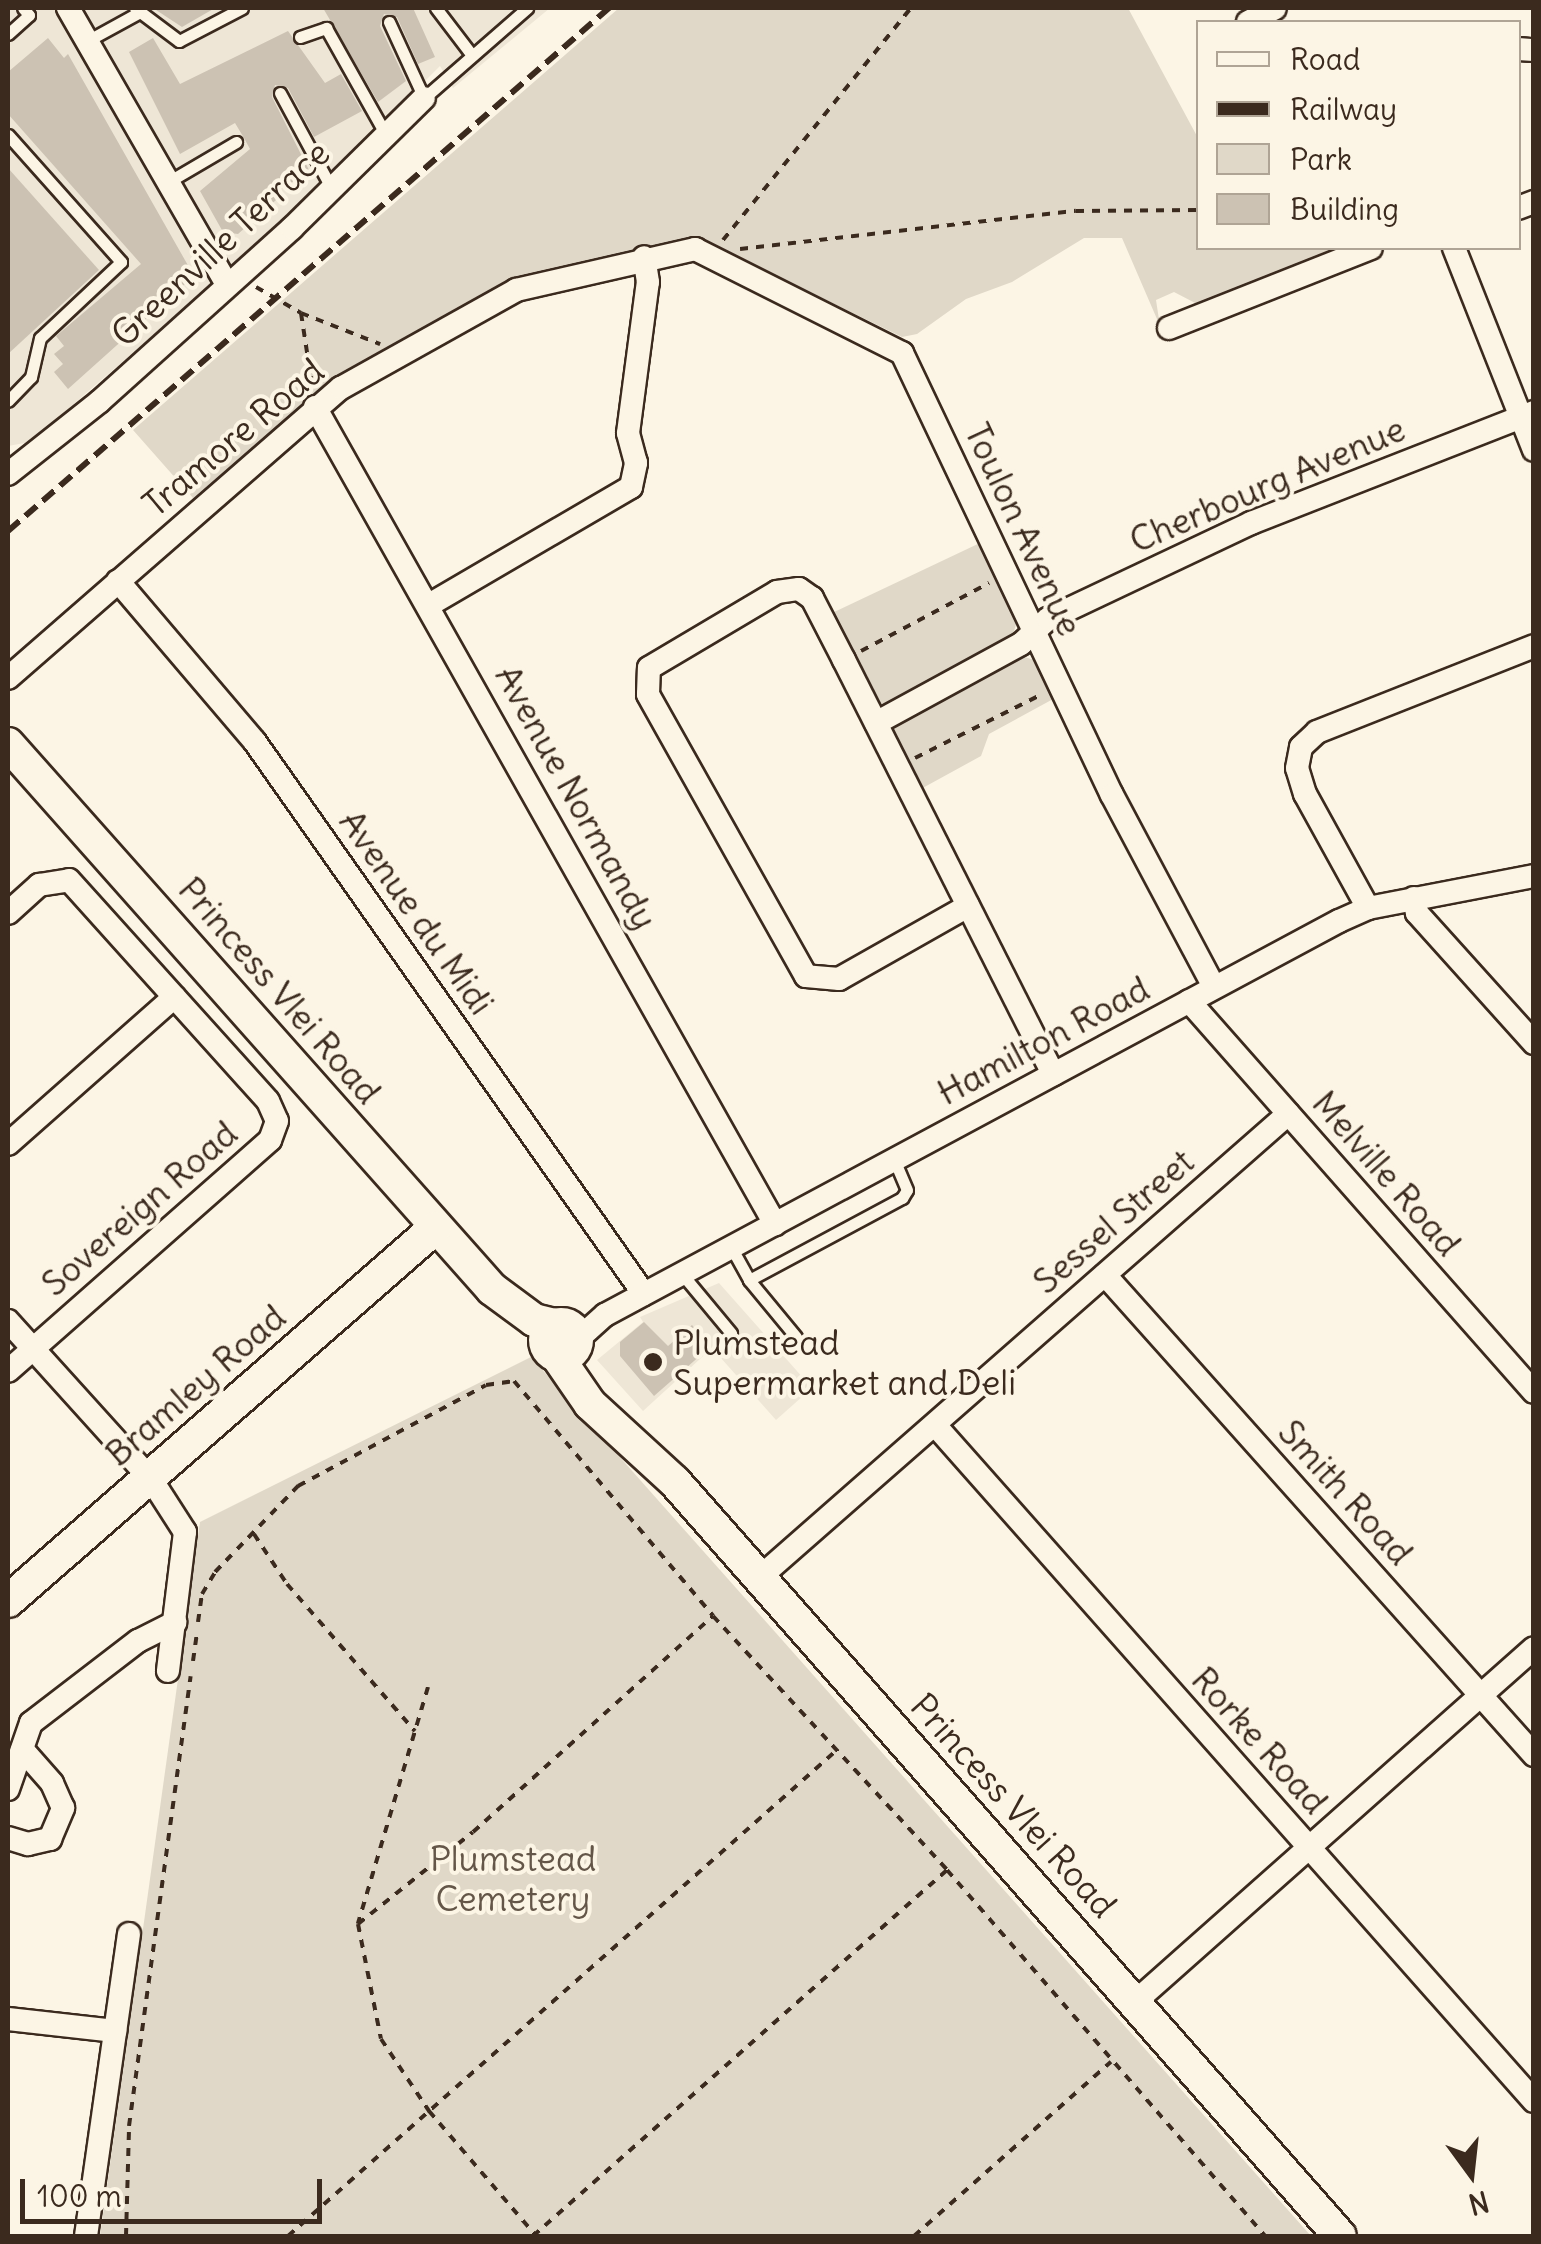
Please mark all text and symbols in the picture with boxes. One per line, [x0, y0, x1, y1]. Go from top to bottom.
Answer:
legend [1196, 20, 1521, 250]
text: Road [1290, 40, 1360, 78]
text: Railway [1290, 90, 1397, 128]
street label: Greenville Terrace [102, 131, 338, 355]
text: Park [1290, 140, 1352, 178]
text: Building [1290, 190, 1399, 228]
street label: Tramore Road [134, 349, 332, 525]
street label: Cherbourg Avenue [1123, 407, 1411, 561]
street label: Toulon Avenue [956, 416, 1092, 642]
street label: Avenue Normandy [487, 658, 667, 936]
street label: Avenue du Midi [331, 802, 503, 1022]
street label: Princess Vlei Road [170, 868, 390, 1112]
street label: Hamilton Road [930, 967, 1156, 1113]
street label: Melville Road [1304, 1082, 1470, 1264]
street label: Sovereign Road [33, 1112, 245, 1304]
street label: Sessel Street [1024, 1140, 1202, 1302]
street label: Bramley Road [97, 1296, 293, 1474]
place label: Plumstead Supermarket and Deli [673, 1321, 1016, 1403]
marker: Plumstead Supermarket and Deli [642, 1351, 664, 1373]
street label: Smith Road [1270, 1411, 1422, 1573]
street label: Rorke Road [1183, 1658, 1337, 1822]
street label: Princess Vlei Road [903, 1685, 1125, 1925]
park label: Plumstead Cemetery [430, 1837, 596, 1919]
north arrow [1421, 2124, 1521, 2224]
scale bar [25, 2159, 328, 2221]
text: 100 m [37, 2177, 122, 2215]
text: N [1465, 2183, 1493, 2223]

